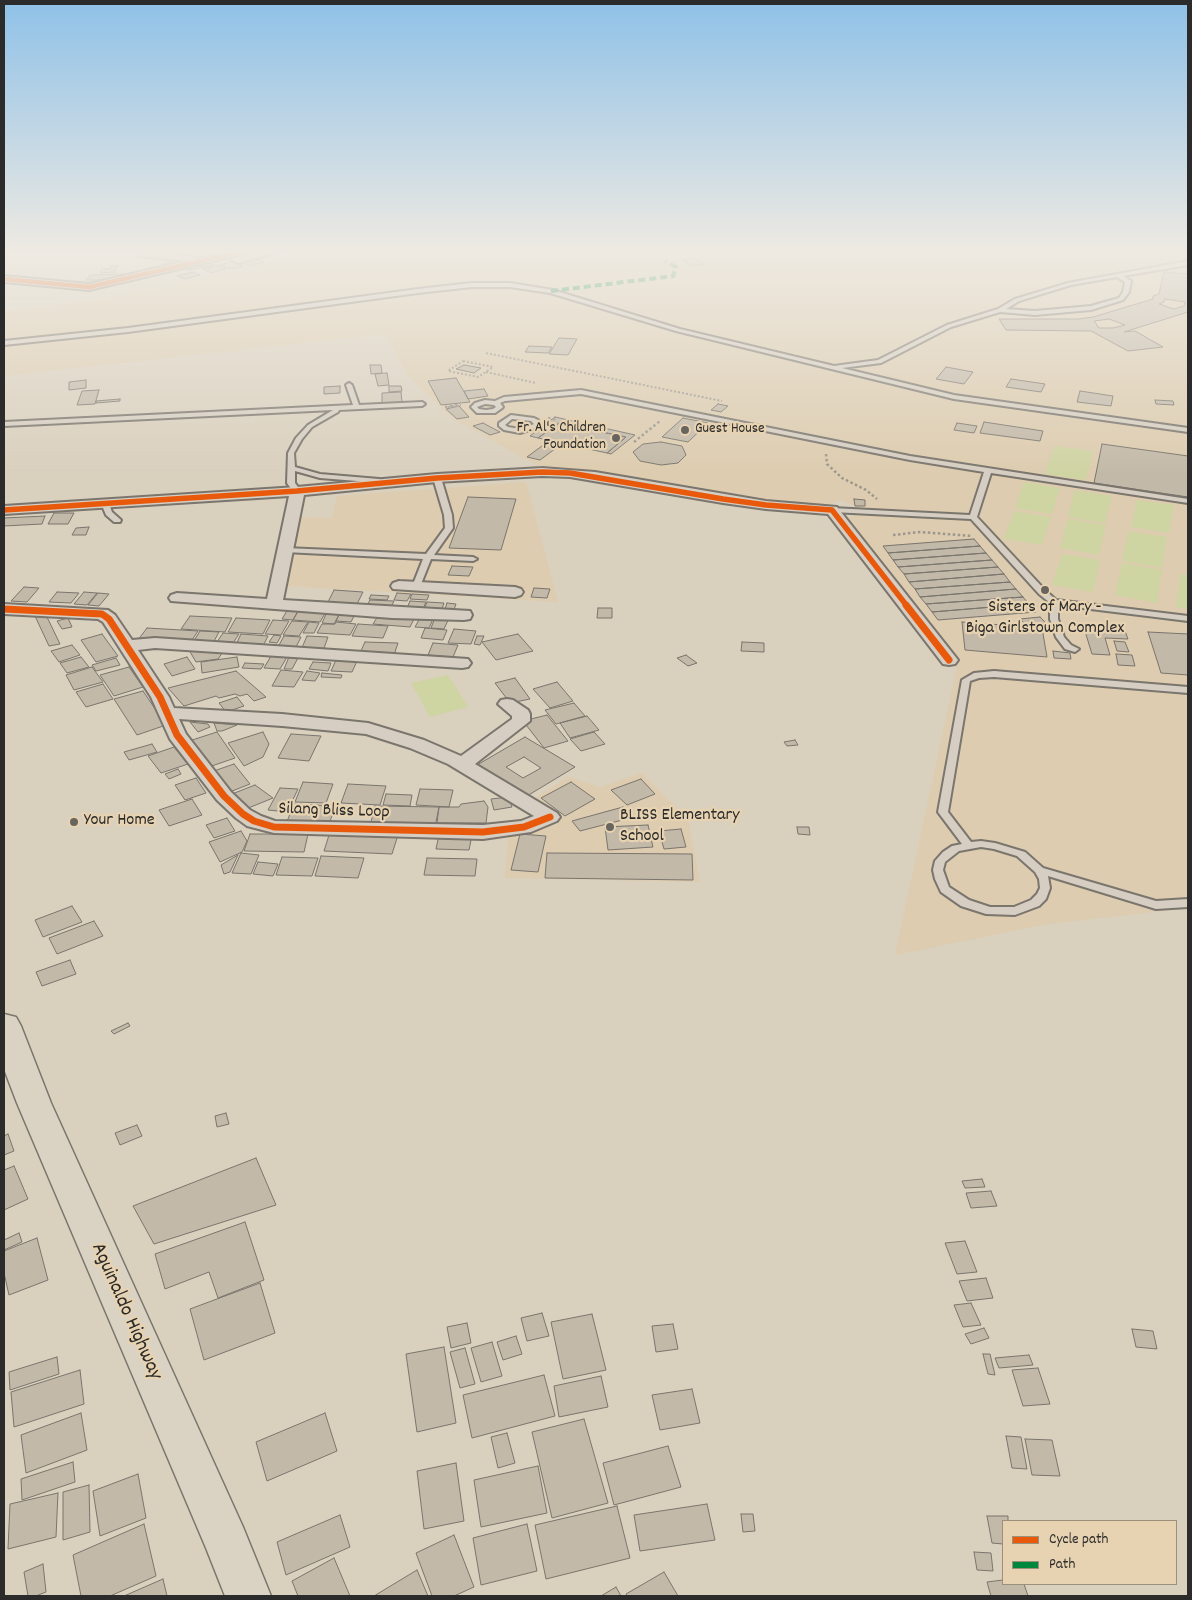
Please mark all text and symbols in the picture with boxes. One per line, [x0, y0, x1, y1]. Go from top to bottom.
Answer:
place label: Fr. Al's Children Foundation [517, 420, 606, 455]
place label: Guest House [695, 421, 765, 439]
marker: Guest House [679, 424, 691, 436]
marker: Fr. Al's Children Foundation [610, 432, 622, 444]
marker: Sisters of Mary - Biga Girlstown Complex [1039, 584, 1051, 596]
place label: Sisters of Mary - Biga Girlstown Complex [966, 598, 1124, 640]
street label: Silang Bliss Loop [278, 799, 390, 825]
place label: BLISS Elementary School [620, 806, 740, 849]
place label: Your Home [84, 811, 155, 833]
marker: Your Home [68, 816, 80, 828]
marker: BLISS Elementary School [604, 821, 616, 833]
street label: Aguinaldo Highway [84, 1240, 166, 1384]
legend [1002, 1520, 1177, 1585]
text: Cycle path [1049, 1529, 1108, 1551]
text: Path [1049, 1554, 1075, 1576]

